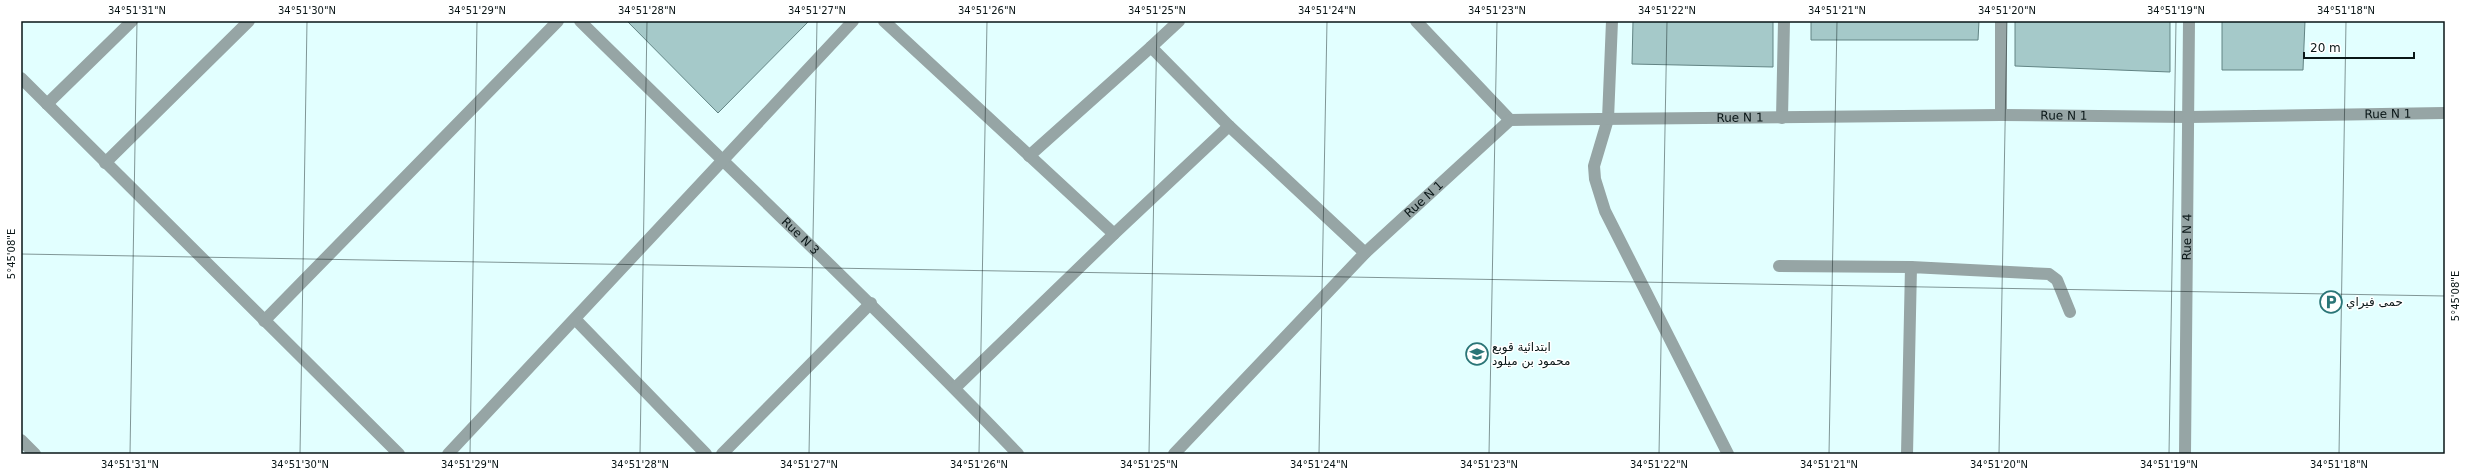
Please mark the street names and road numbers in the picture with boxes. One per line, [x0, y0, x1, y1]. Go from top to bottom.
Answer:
street label: Rue N 1 [2364, 107, 2412, 121]
street label: Rue N 1 [2040, 108, 2088, 123]
street label: Rue N 1 [1716, 110, 1764, 125]
street label: Rue N 1 [1402, 178, 1446, 220]
street label: Rue N 4 [2180, 213, 2194, 261]
street label: Rue N 3 [779, 215, 822, 257]

